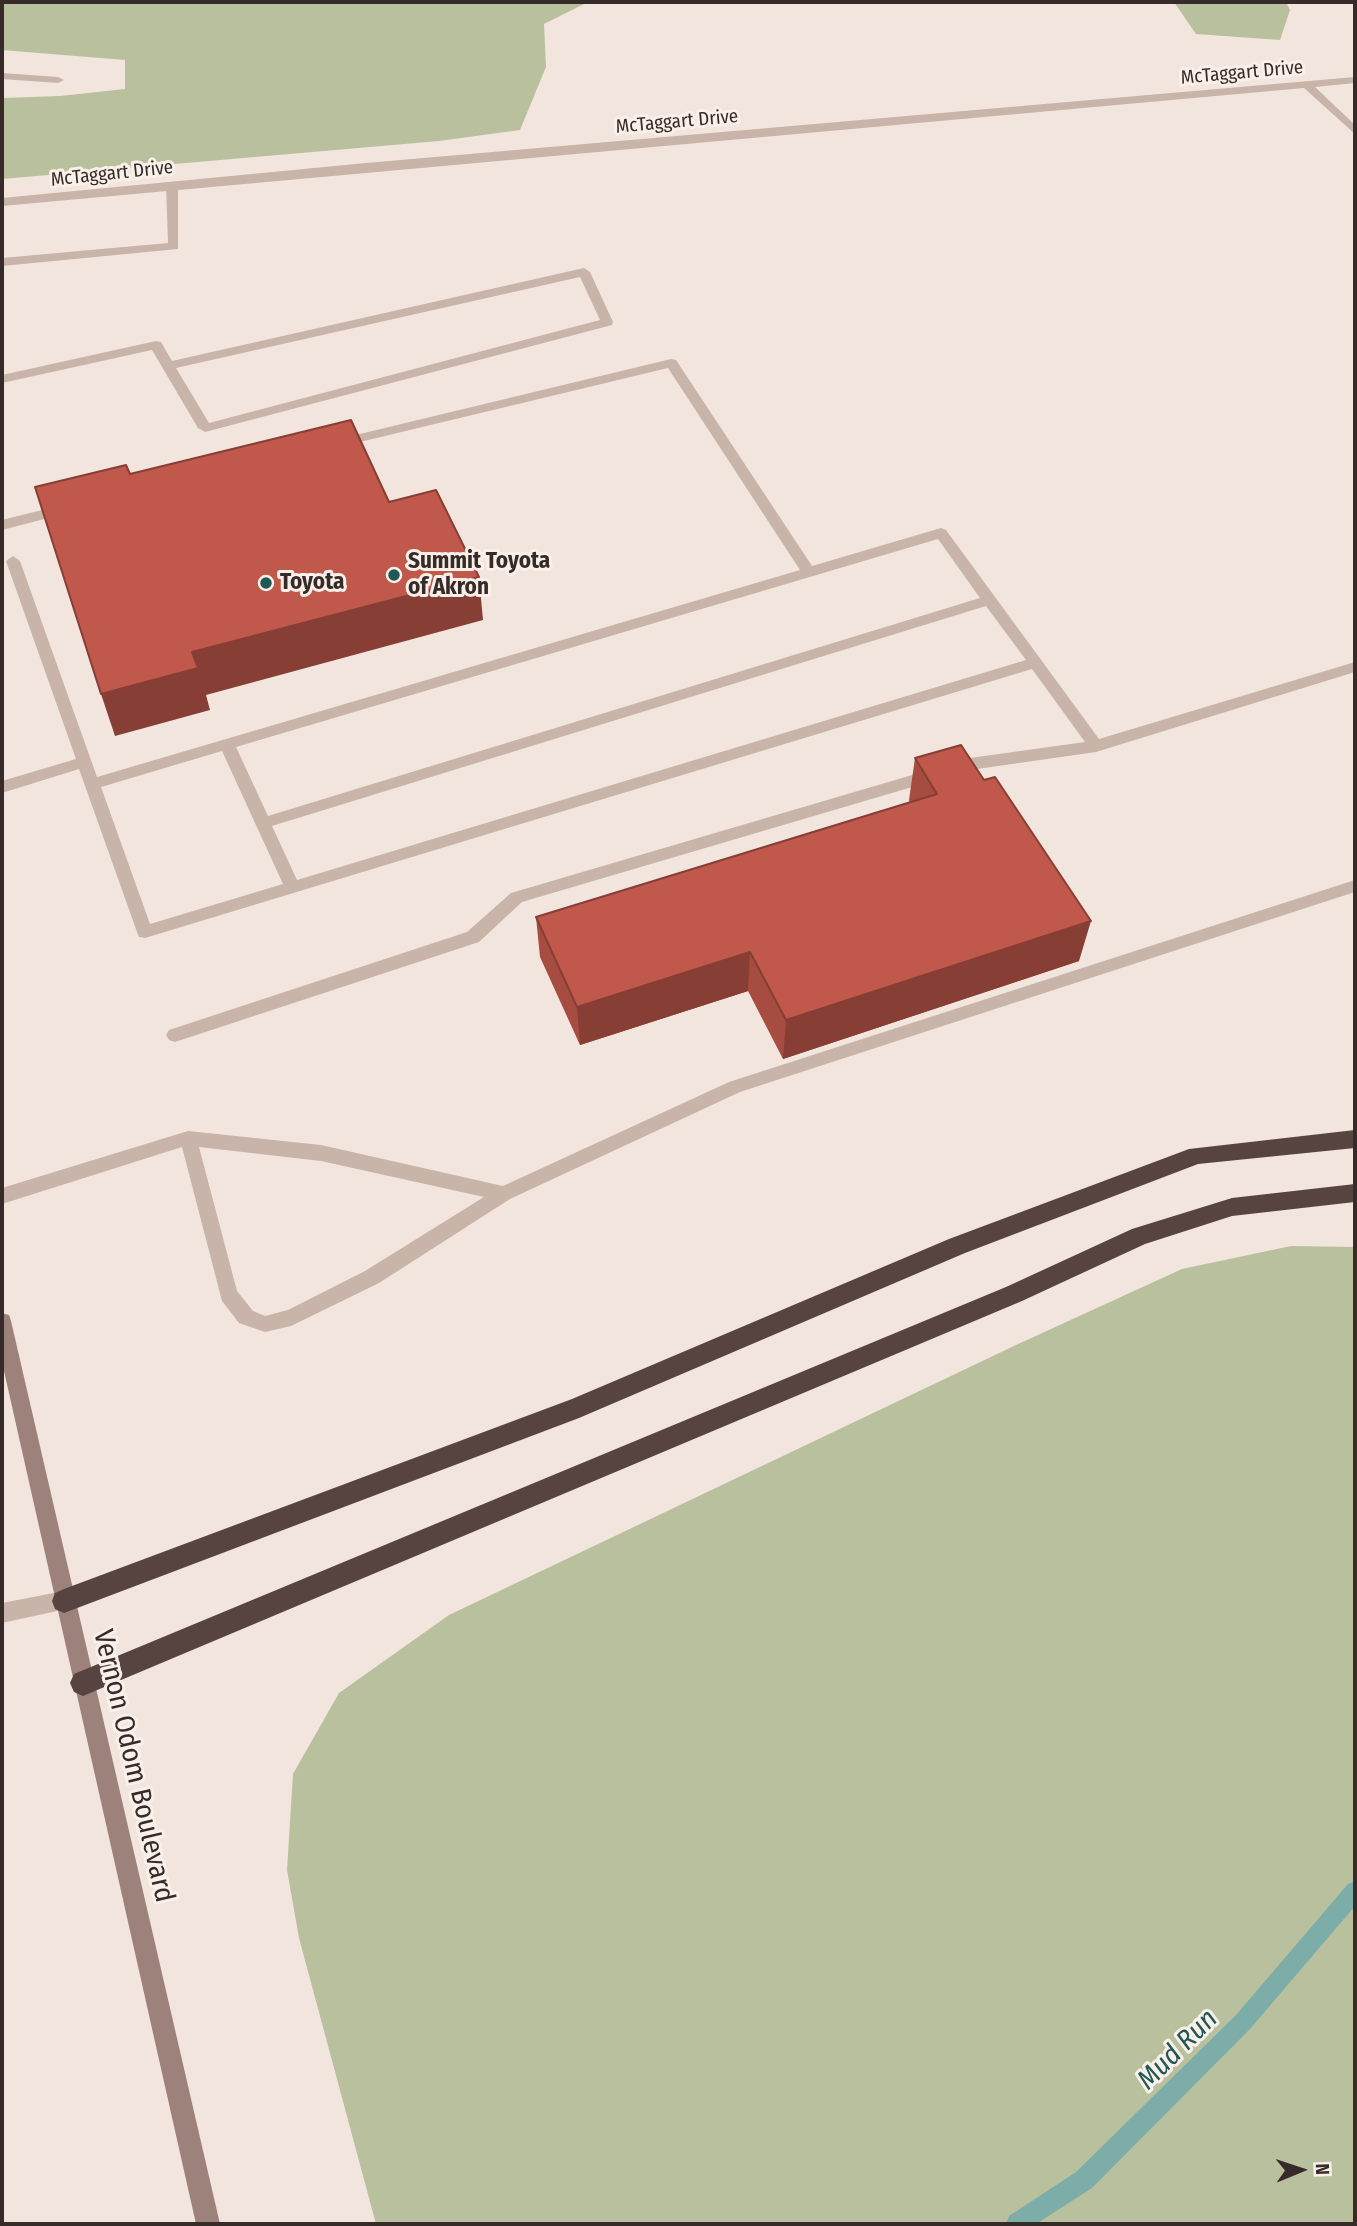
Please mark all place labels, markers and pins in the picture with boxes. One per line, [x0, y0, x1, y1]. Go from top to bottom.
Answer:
place label: Summit Toyota of Akron [408, 548, 550, 602]
marker: Summit Toyota of Akron [386, 567, 402, 583]
place label: Toyota [280, 569, 344, 597]
marker: Toyota [258, 575, 274, 591]

